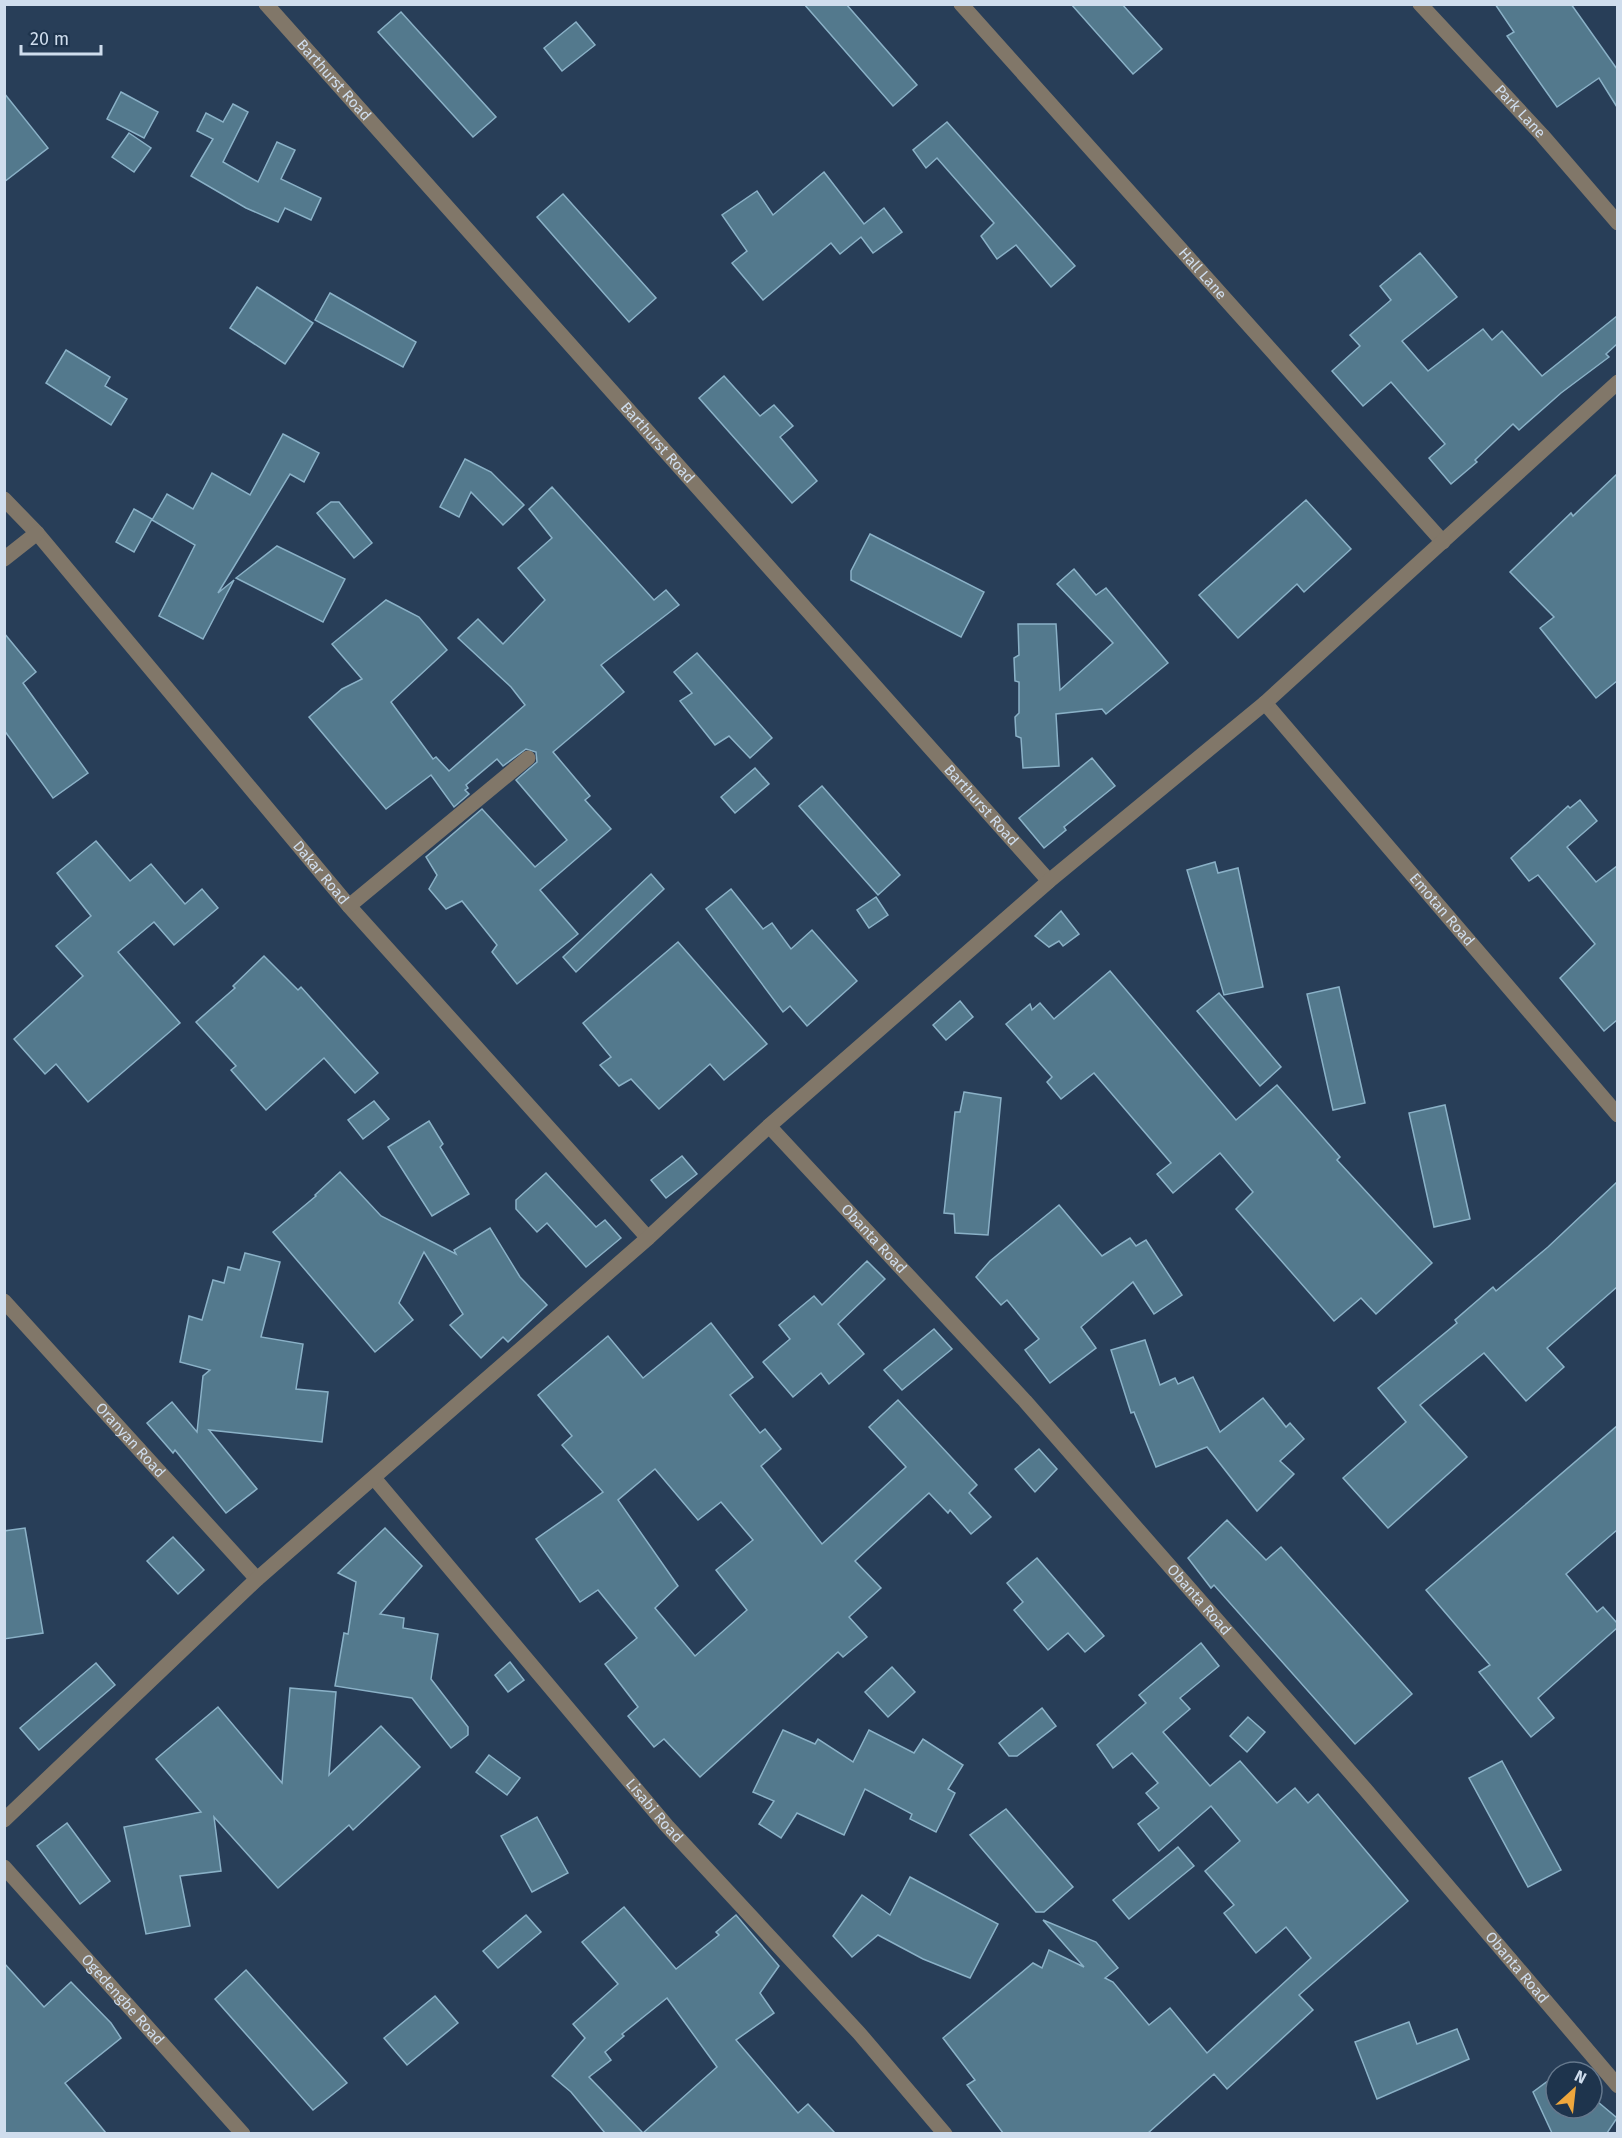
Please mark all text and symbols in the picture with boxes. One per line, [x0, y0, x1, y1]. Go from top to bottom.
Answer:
scale bar [21, 18, 100, 56]
text: 20 m [30, 28, 69, 50]
street label: Barthurst Road [293, 36, 375, 124]
street label: Park Lane [1491, 81, 1549, 142]
street label: Hall Lane [1175, 244, 1230, 303]
street label: Barthurst Road [617, 398, 699, 487]
street label: Barthurst Road [940, 761, 1022, 849]
street label: Dakar Road [289, 837, 353, 908]
street label: Emotan Road [1406, 869, 1478, 950]
street label: Obanta Road [837, 1200, 911, 1277]
street label: Oranyan Road [92, 1399, 169, 1481]
street label: Obanta Road [1163, 1561, 1235, 1639]
street label: Lisabi Road [622, 1775, 687, 1846]
street label: Obanta Road [1482, 1928, 1552, 2007]
street label: Ogedengbe Road [77, 1951, 168, 2049]
north arrow [1544, 2060, 1604, 2120]
text: N [1572, 2066, 1590, 2088]

